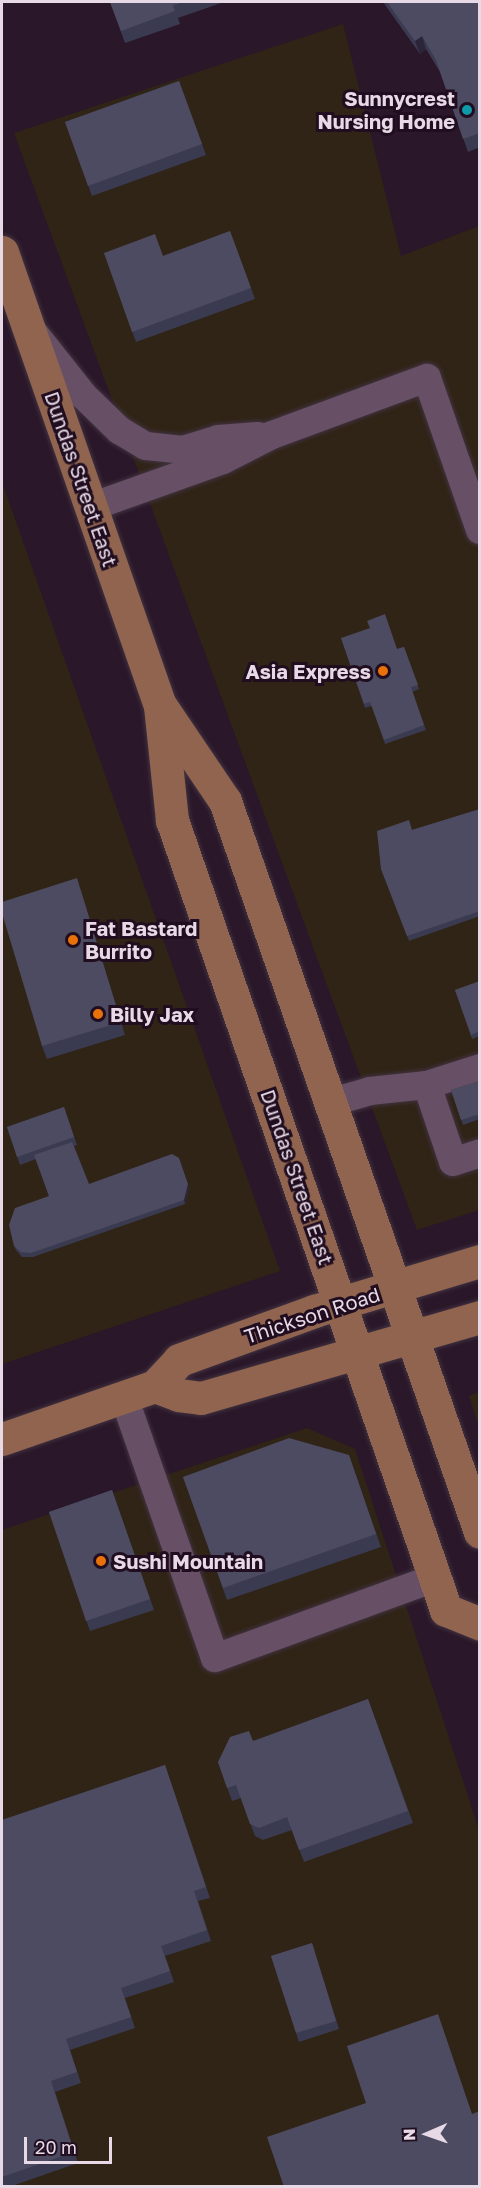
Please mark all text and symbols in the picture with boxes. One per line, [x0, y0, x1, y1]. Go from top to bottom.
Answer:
place label: Sunnycrest Nursing Home [318, 86, 455, 133]
marker: Sunnycrest Nursing Home [460, 103, 474, 117]
street label: Dundas Street East [40, 388, 122, 570]
place label: Asia Express [246, 659, 371, 683]
marker: Asia Express [376, 664, 390, 678]
place label: Fat Bastard Burrito [85, 916, 197, 963]
marker: Fat Bastard Burrito [66, 933, 80, 947]
place label: Billy Jax [110, 1002, 194, 1026]
marker: Billy Jax [91, 1007, 105, 1021]
street label: Dundas Street East [256, 1086, 338, 1268]
street label: Thickson Road [241, 1282, 383, 1348]
place label: Sushi Mountain [113, 1549, 263, 1573]
marker: Sushi Mountain [94, 1554, 108, 1568]
north arrow [397, 2104, 457, 2164]
scale bar [27, 2125, 116, 2163]
text: N [399, 2128, 419, 2141]
text: 20 m [35, 2136, 77, 2158]

